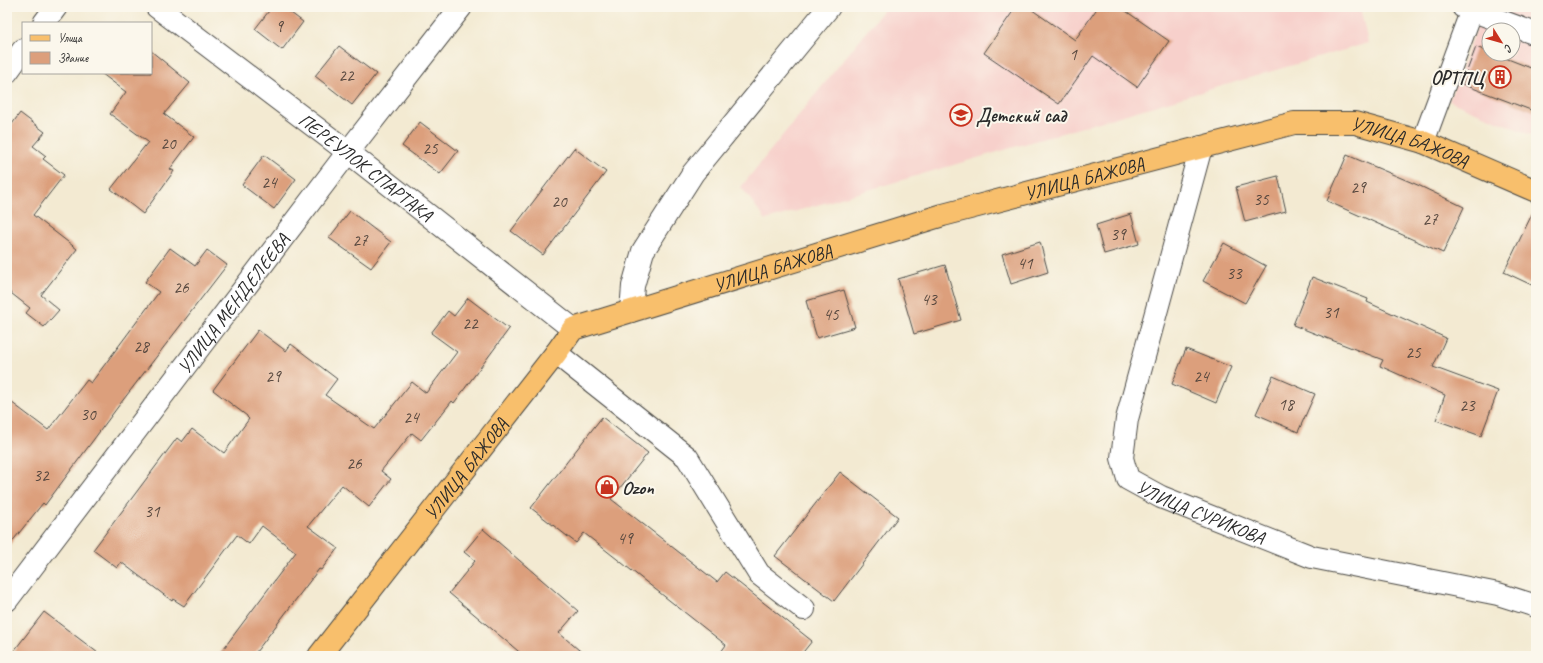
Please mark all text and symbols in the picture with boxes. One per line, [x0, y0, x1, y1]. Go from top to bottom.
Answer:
house number: 9 [275, 16, 284, 37]
legend [22, 22, 152, 74]
north arrow [1481, 22, 1521, 62]
text: Улица [58, 30, 83, 46]
text: С [1501, 42, 1516, 56]
house number: 1 [1069, 44, 1078, 65]
text: Здание [58, 50, 89, 66]
building icon: ОРТПЦ [1487, 64, 1513, 90]
house number: 22 [338, 65, 355, 86]
place label: ОРТПЦ [1431, 66, 1486, 90]
school or university icon: Детский сад [948, 102, 974, 128]
place label: Детский сад [976, 104, 1068, 128]
street label: ПЕРЕУЛОК СПАРТАКА [294, 108, 438, 228]
street label: УЛИЦА БАЖОВА [1348, 111, 1472, 173]
house number: 20 [160, 133, 177, 154]
house number: 25 [422, 138, 439, 159]
street label: УЛИЦА БАЖОВА [1022, 152, 1147, 206]
house number: 24 [261, 172, 279, 193]
house number: 29 [1350, 177, 1367, 198]
house number: 35 [1253, 189, 1270, 210]
house number: 20 [551, 191, 568, 212]
house number: 27 [1422, 209, 1439, 230]
house number: 39 [1110, 224, 1127, 245]
street label: УЛИЦА МЕНДЕЛЕЕВА [173, 228, 295, 379]
house number: 27 [352, 230, 369, 251]
street label: УЛИЦА БАЖОВА [711, 239, 836, 298]
house number: 41 [1017, 253, 1034, 274]
house number: 33 [1226, 263, 1243, 284]
house number: 26 [173, 277, 190, 298]
house number: 43 [921, 289, 938, 310]
house number: 31 [1323, 302, 1340, 323]
house number: 45 [823, 304, 840, 325]
house number: 22 [462, 313, 479, 334]
house number: 28 [133, 336, 151, 357]
house number: 25 [1405, 342, 1422, 363]
house number: 29 [265, 366, 282, 387]
house number: 24 [1193, 366, 1211, 387]
house number: 18 [1278, 394, 1296, 415]
house number: 23 [1459, 395, 1476, 416]
house number: 30 [80, 404, 97, 425]
house number: 24 [403, 407, 421, 428]
street label: УЛИЦА БАЖОВА [419, 413, 514, 525]
house number: 26 [346, 453, 363, 474]
house number: 32 [33, 465, 50, 486]
shop icon: Ozon [594, 474, 620, 500]
street label: УЛИЦА СУРИКОВА [1132, 475, 1269, 551]
place label: Ozon [622, 476, 654, 500]
house number: 31 [144, 501, 161, 522]
house number: 49 [617, 528, 634, 549]

